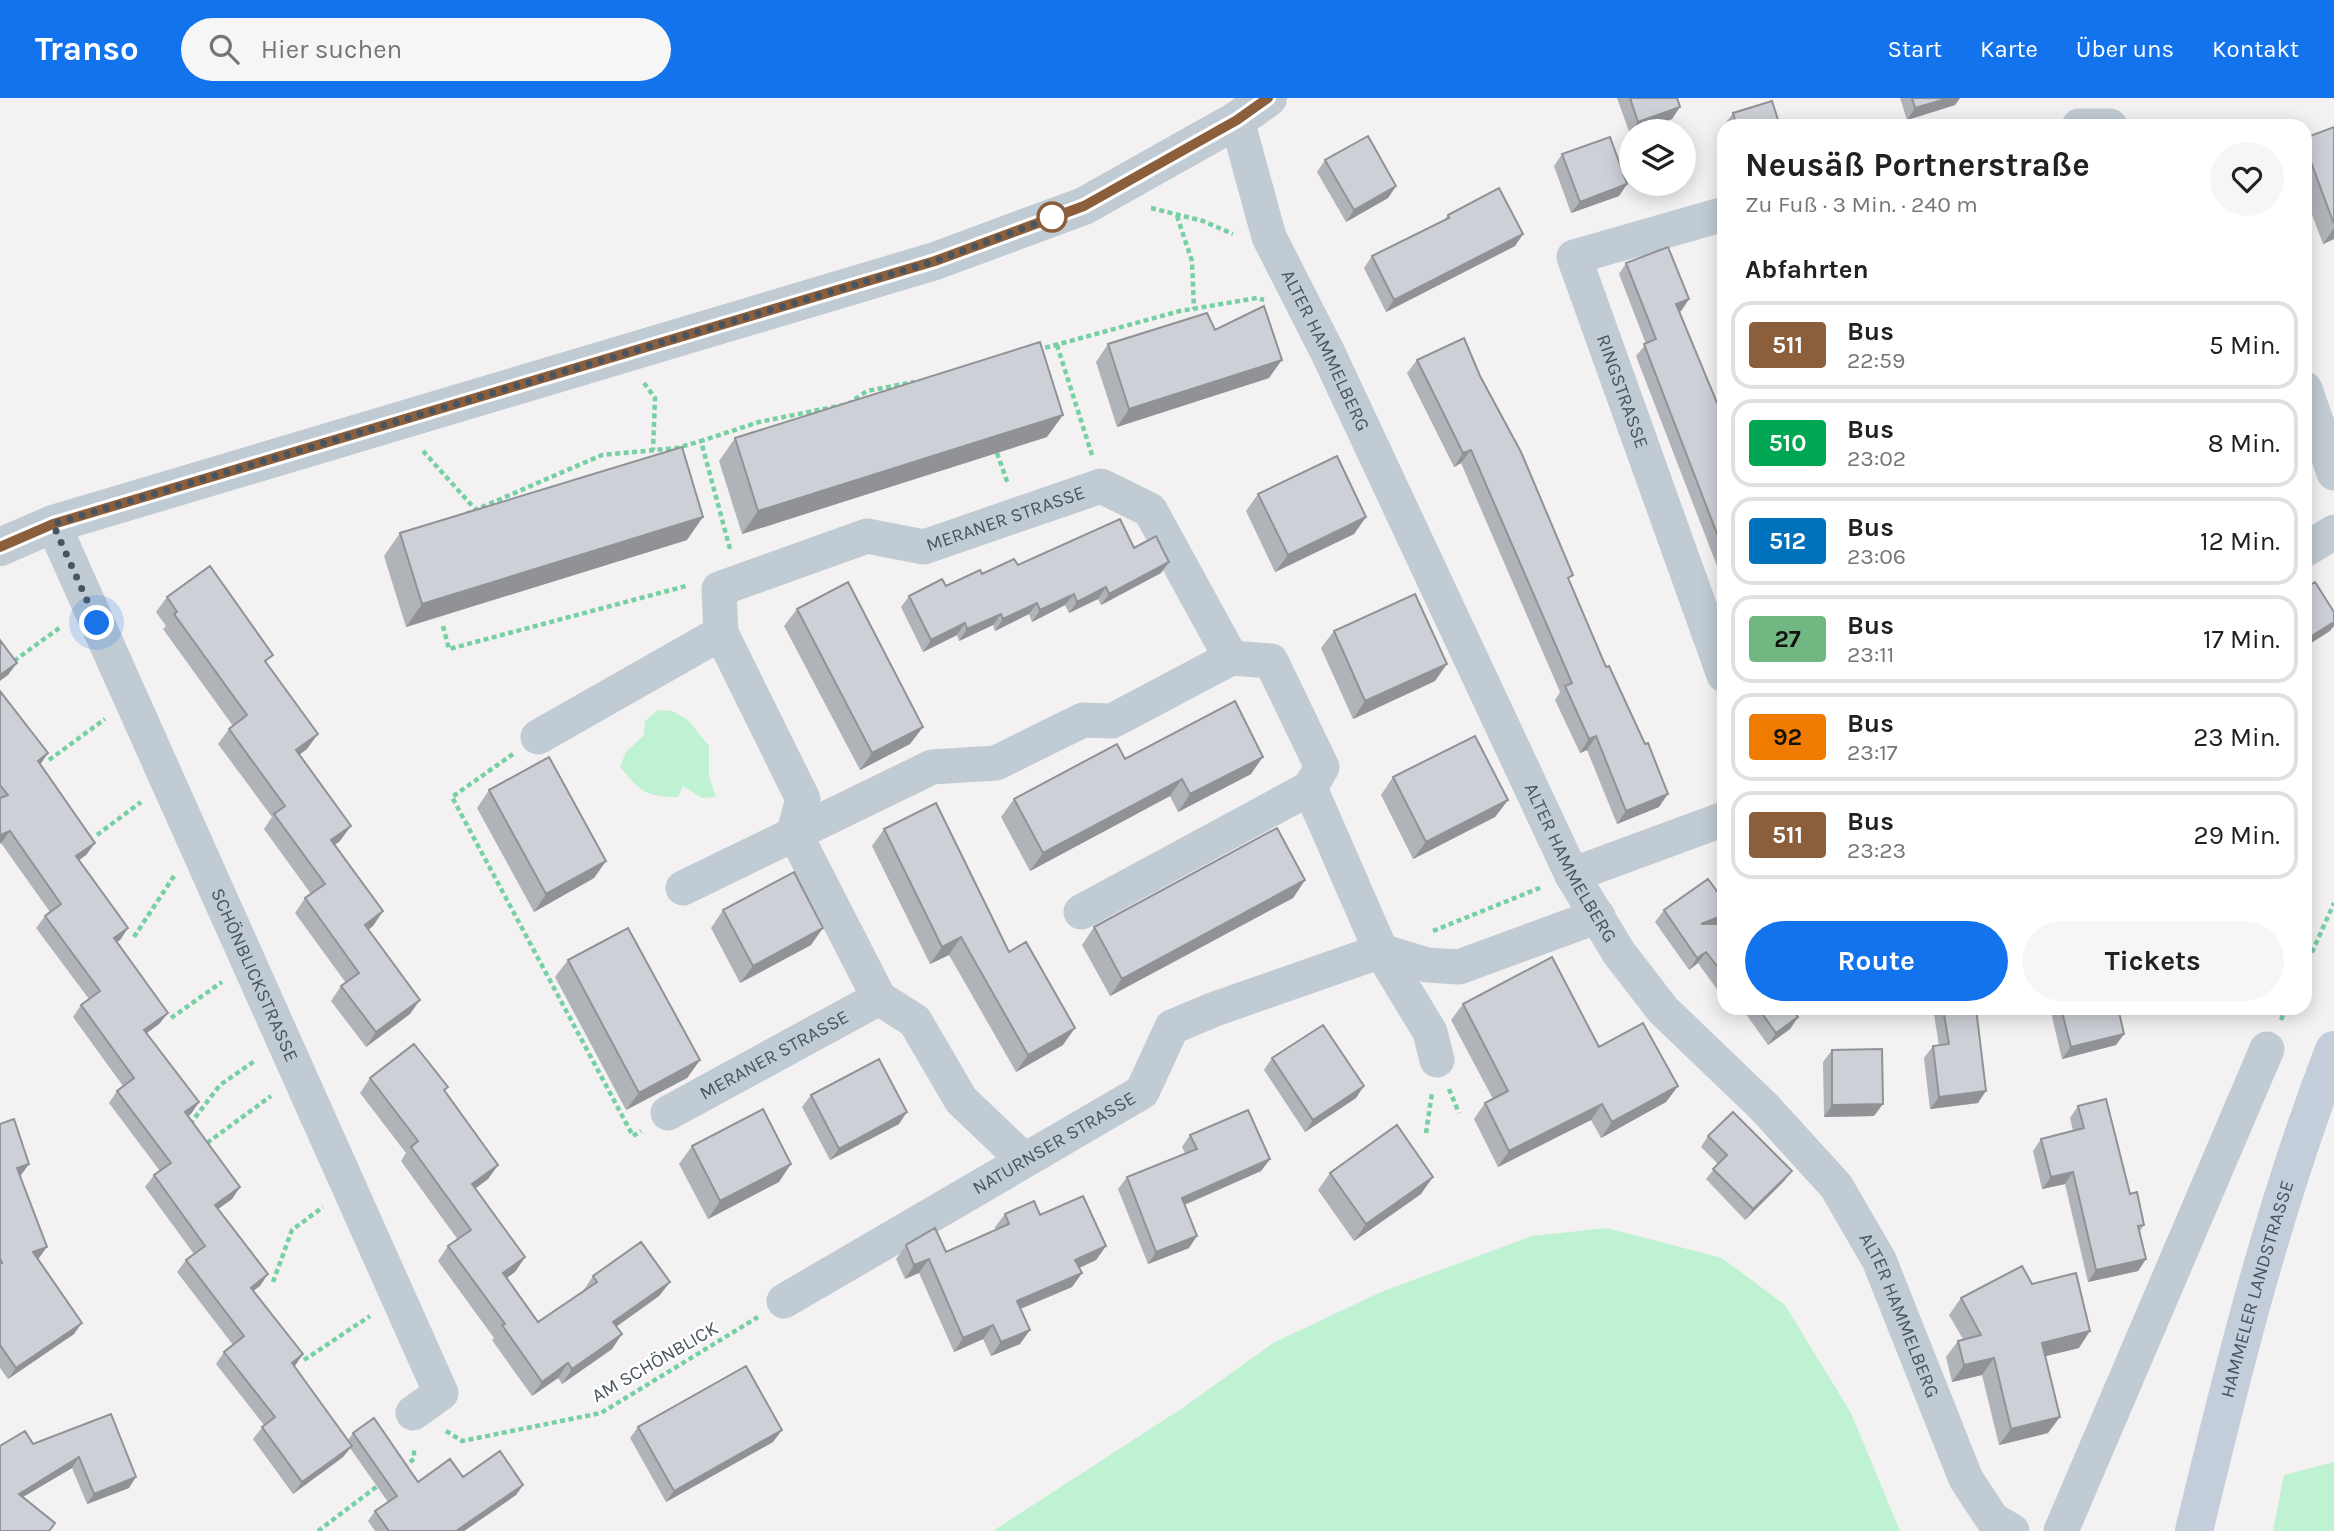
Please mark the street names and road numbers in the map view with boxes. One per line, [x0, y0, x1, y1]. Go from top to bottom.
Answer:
street label: ALTER HAMMELBERG [1277, 266, 1374, 435]
street label: RINGSTRASSE [1592, 332, 1653, 452]
street label: MERANER STRASSE [923, 481, 1088, 556]
street label: ALTER HAMMELBERG [1520, 780, 1621, 947]
street label: SCHÖNBLICKSTRASSE [206, 885, 303, 1065]
street label: MERANER STRASSE [696, 1006, 853, 1105]
street label: NATURNSER STRASSE [969, 1087, 1140, 1199]
street label: HAMMELER LANDSTRASSE [2216, 1178, 2299, 1400]
street label: ALTER HAMMELBERG [1855, 1229, 1944, 1401]
street label: AM SCHÖNBLICK [588, 1317, 722, 1407]

